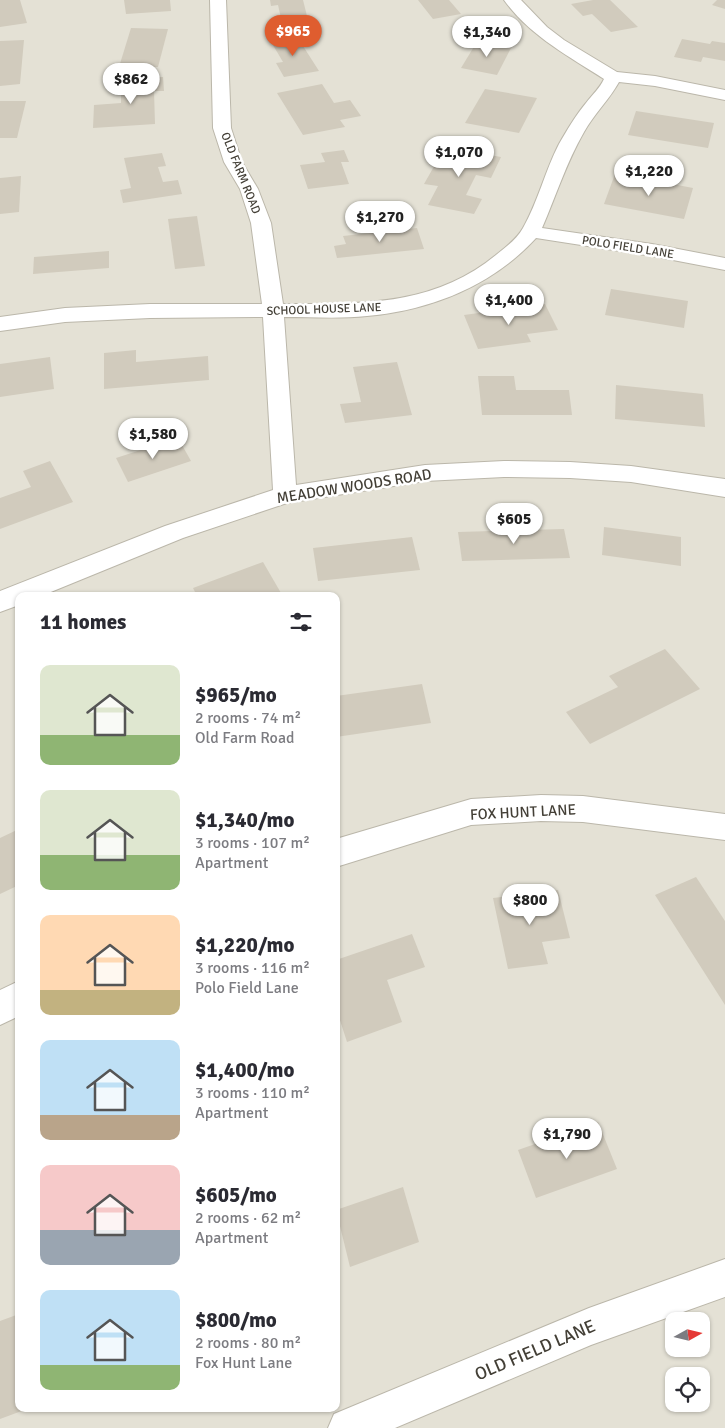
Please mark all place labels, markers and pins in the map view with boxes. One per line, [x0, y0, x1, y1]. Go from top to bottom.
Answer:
pin: $965 [263, 15, 323, 57]
pin: $1,340 [446, 15, 528, 58]
pin: $862 [101, 62, 161, 105]
pin: $1,070 [418, 136, 500, 178]
pin: $1,220 [608, 154, 690, 197]
pin: $1,270 [339, 200, 421, 243]
pin: $1,400 [468, 284, 550, 326]
pin: $1,580 [112, 418, 194, 460]
pin: $605 [484, 502, 544, 545]
pin: $800 [500, 884, 560, 926]
pin: $1,790 [526, 1118, 608, 1160]

